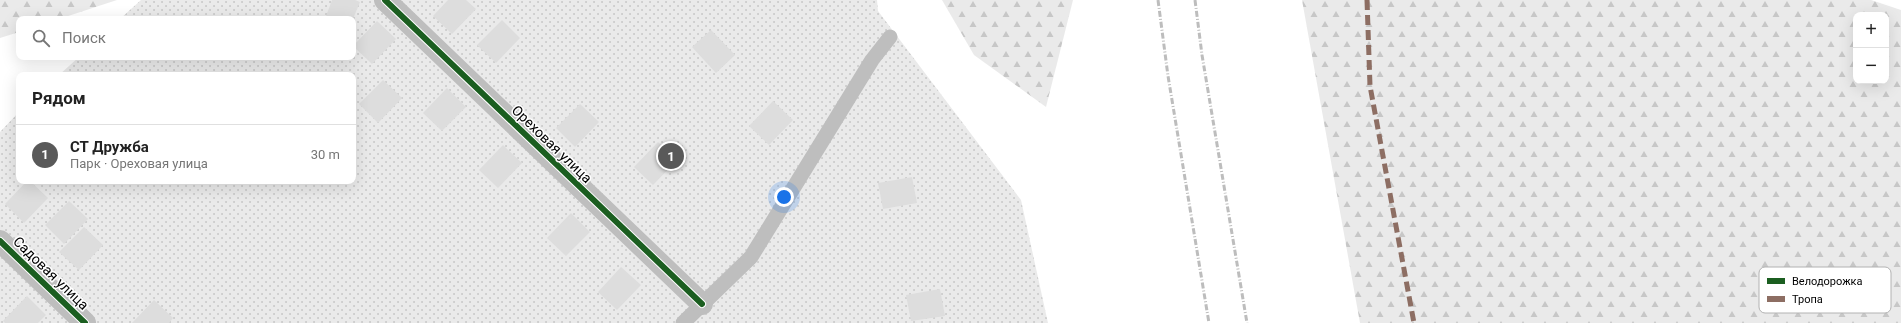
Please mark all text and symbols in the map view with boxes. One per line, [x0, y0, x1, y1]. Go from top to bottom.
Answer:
map controls [1853, 12, 1889, 84]
button: + [1853, 12, 1889, 48]
search box [16, 16, 356, 60]
icon: search [30, 27, 52, 49]
text: Поиск [62, 29, 106, 47]
button: − [1853, 48, 1889, 84]
text: Рядом [32, 88, 86, 108]
street label: Ореховая улица [509, 102, 595, 186]
text: СТ Дружба [70, 138, 149, 156]
pin: 1 [658, 141, 684, 171]
text: 1 [41, 147, 49, 162]
text: 30 m [311, 147, 340, 162]
text: Парк · Ореховая улица [70, 156, 208, 171]
your location [774, 187, 794, 207]
street label: Садовая улица [10, 233, 92, 313]
legend [1759, 267, 1891, 313]
text: Велодорожка [1792, 275, 1863, 288]
text: Тропа [1792, 293, 1823, 306]

